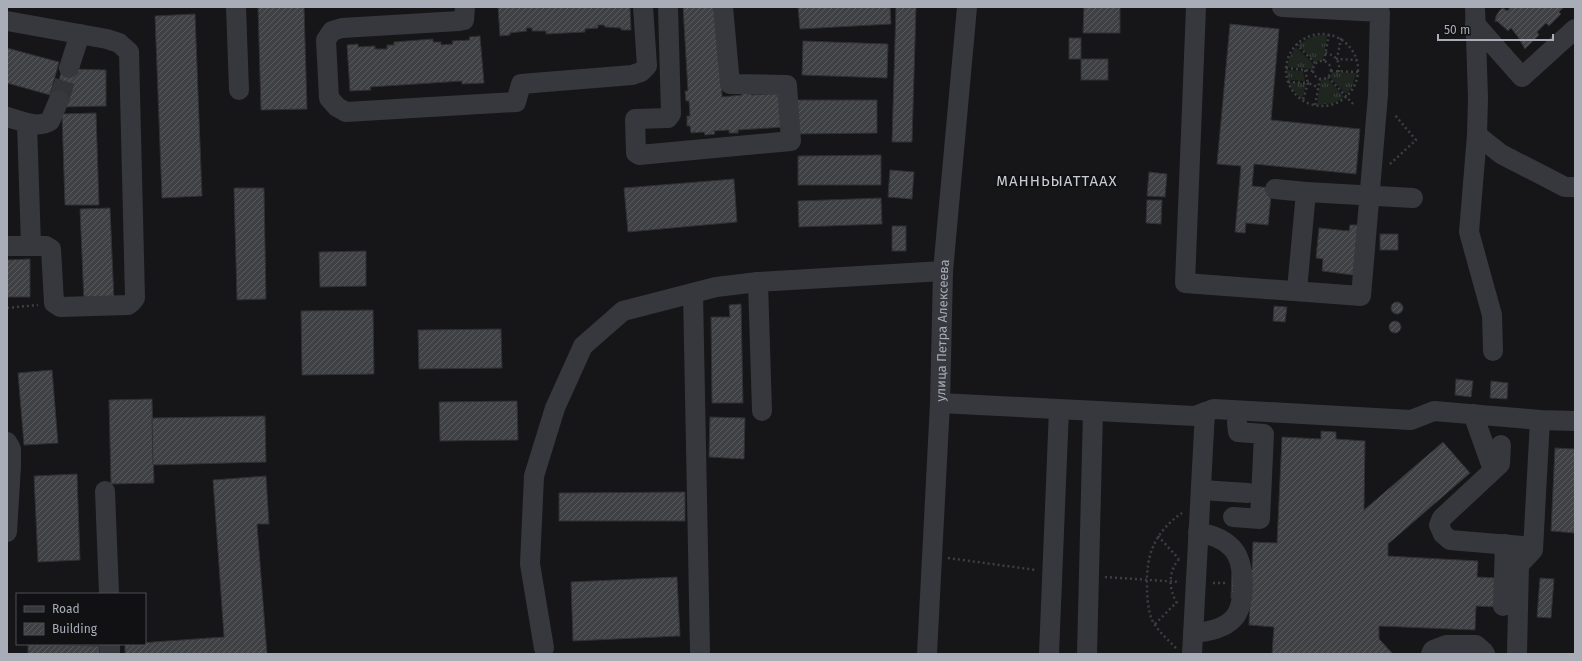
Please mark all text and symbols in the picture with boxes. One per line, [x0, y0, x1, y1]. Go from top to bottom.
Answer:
scale bar [1438, 16, 1553, 42]
text: 50 m [1444, 23, 1470, 37]
district label: МАННЬЫАТТААХ [996, 172, 1118, 190]
street label: улица Петра Алексеева [933, 259, 952, 402]
legend [16, 593, 146, 645]
text: Road [52, 602, 80, 616]
text: Building [52, 622, 98, 636]

